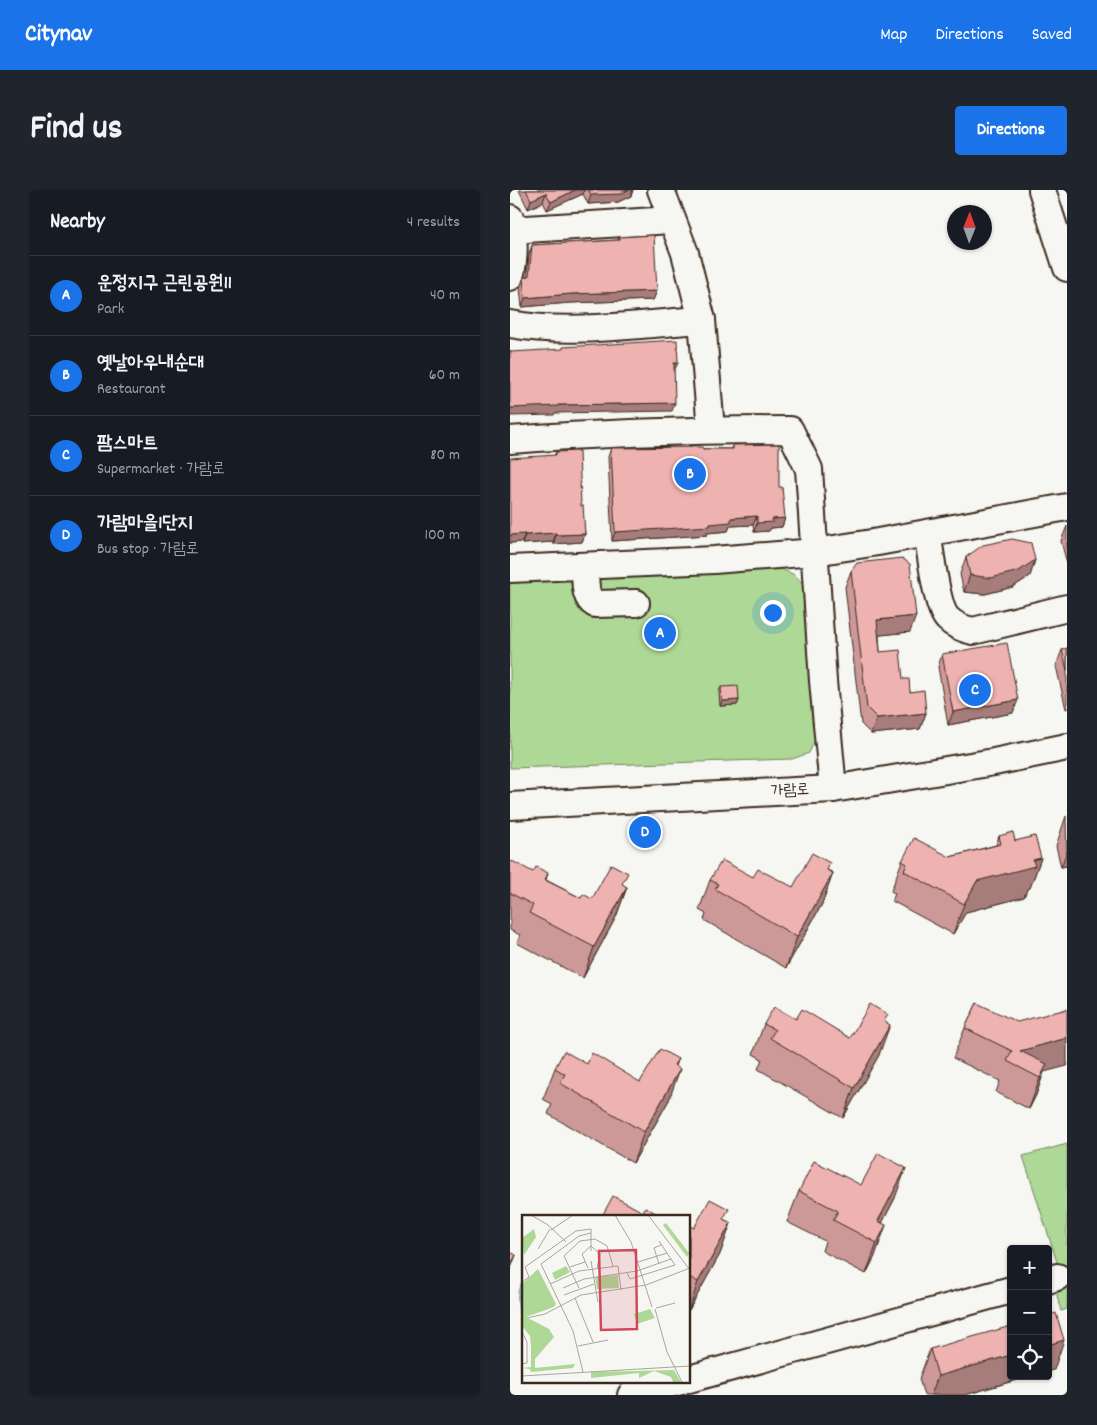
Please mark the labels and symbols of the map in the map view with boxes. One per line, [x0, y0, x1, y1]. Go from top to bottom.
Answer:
north arrow [947, 205, 992, 250]
pin: B [674, 455, 706, 493]
your location [760, 600, 786, 626]
pin: A [644, 614, 676, 652]
pin: C [959, 671, 991, 709]
street label: 가람로 [770, 779, 810, 803]
pin: D [629, 813, 661, 851]
inset map [522, 1215, 690, 1382]

